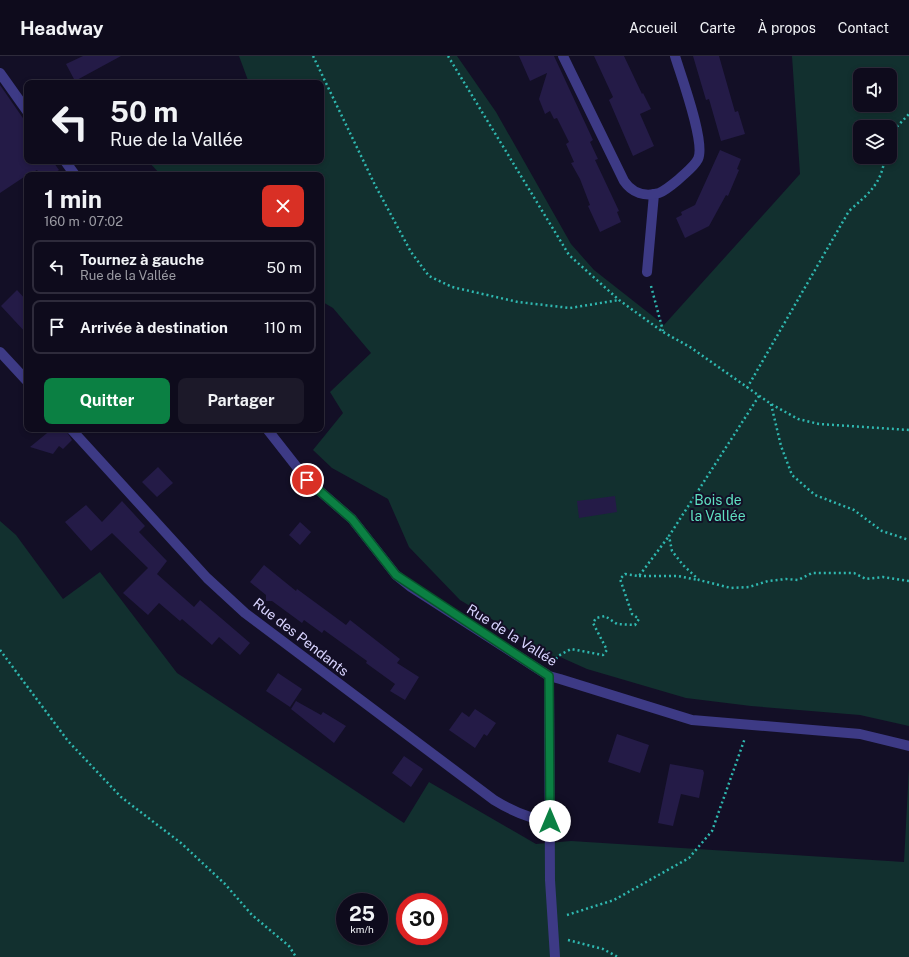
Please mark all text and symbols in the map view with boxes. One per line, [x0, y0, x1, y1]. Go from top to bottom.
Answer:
text: Headway [20, 17, 103, 39]
text: Accueil [629, 20, 678, 36]
text: Carte [700, 20, 736, 36]
text: À propos [758, 20, 816, 36]
text: Contact [838, 20, 889, 36]
map controls [853, 68, 897, 164]
button: sound [853, 68, 897, 112]
text: 50 m [110, 95, 178, 128]
icon: left [44, 96, 96, 148]
button: layers [853, 120, 897, 164]
text: Rue de la Vallée [110, 129, 243, 150]
text: 1 min [44, 185, 102, 213]
button: close [262, 185, 304, 227]
text: 160 m · 07:02 [44, 214, 123, 229]
text: Tournez à gauche [80, 251, 204, 268]
icon: left [46, 256, 68, 278]
text: 50 m [267, 259, 302, 276]
text: Rue de la Vallée [80, 268, 176, 283]
icon: arrive [46, 316, 68, 338]
text: Arrivée à destination [80, 319, 228, 336]
text: 110 m [264, 319, 302, 336]
button: Quitter [44, 378, 170, 424]
button: Partager [178, 378, 304, 424]
pin [290, 463, 324, 497]
icon: arrive [296, 469, 318, 491]
park label: Bois de la Vallée [690, 492, 746, 524]
street label: Rue des Pendants [250, 595, 352, 679]
street label: Rue de la Vallée [464, 601, 560, 669]
position arrow [529, 800, 571, 842]
speed limit sign: 30 [396, 893, 448, 945]
text: 25 [349, 902, 375, 926]
text: km/h [350, 923, 374, 935]

